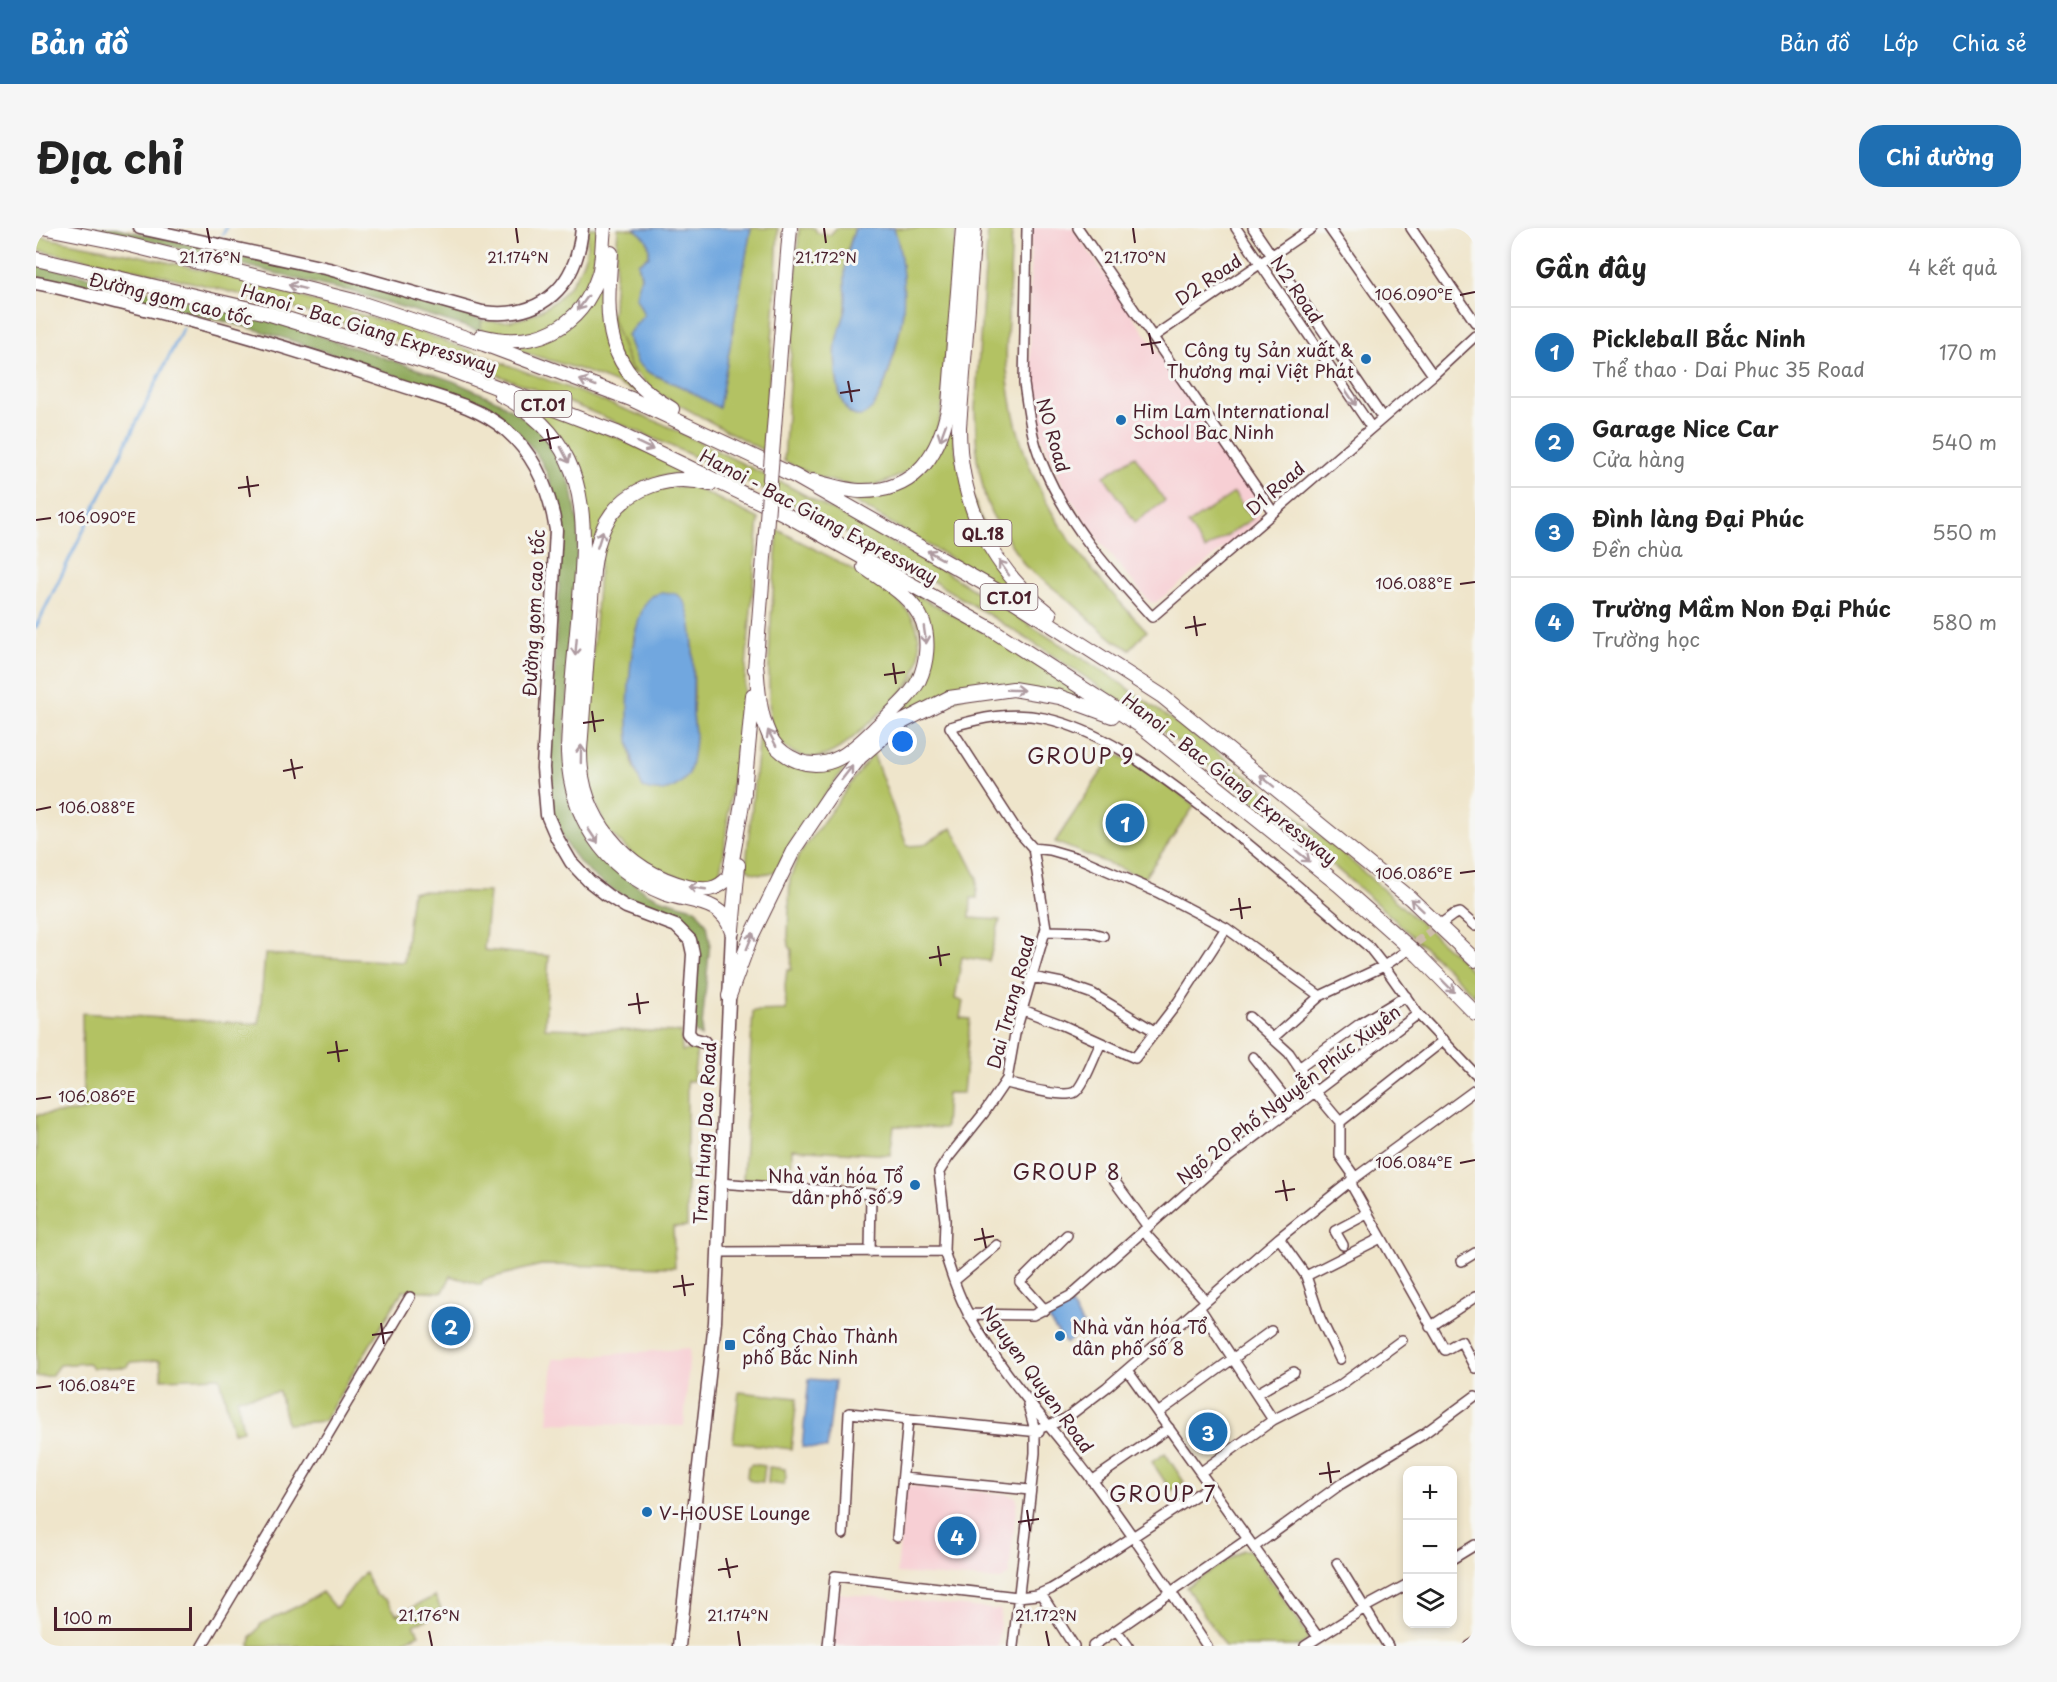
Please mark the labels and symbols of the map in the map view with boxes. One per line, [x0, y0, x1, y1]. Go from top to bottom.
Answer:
text: 21.176°N [179, 245, 241, 268]
text: 21.174°N [487, 245, 549, 268]
text: 21.172°N [795, 245, 857, 268]
text: 21.170°N [1104, 245, 1166, 268]
street label: D2 Road [1169, 247, 1247, 311]
street label: N2 Road [1264, 250, 1330, 328]
street label: Đường gom cao tốc [86, 265, 256, 331]
street label: Hanoi - Bac Giang Expressway [238, 276, 500, 380]
one-way arrow [288, 280, 307, 292]
text: 106.090°E [1375, 282, 1453, 305]
one-way arrow [577, 295, 589, 311]
place label: Công ty Sản xuất & Thương mại Việt Phát [1167, 336, 1354, 384]
marker: Công ty Sản xuất & Thương mại Việt Phát [1359, 352, 1373, 366]
one-way arrow [579, 377, 598, 388]
one-way arrow [1345, 390, 1358, 407]
road number: CT.01 [514, 391, 572, 417]
street label: N0 Road [1031, 395, 1077, 475]
place label: Him Lam International School Bac Ninh [1133, 397, 1330, 445]
marker: Him Lam International School Bac Ninh [1114, 413, 1128, 427]
one-way arrow [936, 422, 947, 441]
one-way arrow [635, 440, 653, 452]
street label: Hanoi - Bac Giang Expressway [695, 442, 943, 590]
one-way arrow [559, 446, 571, 463]
street label: D1 Road [1240, 455, 1310, 521]
text: 106.090°E [58, 505, 136, 528]
road number: QL.18 [954, 520, 1012, 546]
street label: Đường gom cao tốc [515, 529, 551, 697]
one-way arrow [595, 530, 606, 549]
one-way arrow [927, 549, 944, 561]
one-way arrow [998, 559, 1011, 576]
text: 106.088°E [1376, 571, 1452, 594]
road number: CT.01 [980, 584, 1038, 610]
one-way arrow [920, 625, 931, 645]
one-way arrow [570, 636, 581, 656]
one-way arrow [1005, 685, 1024, 696]
street label: Hanoi - Bac Giang Expressway [1117, 685, 1343, 871]
your location [888, 727, 917, 756]
one-way arrow [766, 730, 777, 748]
district label: GROUP 9 [1027, 739, 1135, 771]
one-way arrow [575, 744, 586, 764]
one-way arrow [841, 766, 854, 782]
one-way arrow [1259, 774, 1275, 787]
text: 106.088°E [59, 795, 135, 818]
pin: 1 [1106, 800, 1144, 846]
one-way arrow [587, 827, 599, 844]
one-way arrow [1295, 849, 1310, 863]
text: 106.086°E [1375, 861, 1453, 884]
one-way arrow [688, 882, 708, 893]
one-way arrow [1410, 898, 1425, 912]
street label: Dai Trang Road [979, 932, 1041, 1072]
one-way arrow [745, 933, 756, 951]
one-way arrow [1441, 979, 1456, 994]
street label: Ngõ 20 Phố Nguyễn Phúc Xuyên [1170, 998, 1406, 1190]
street label: Tran Hung Dao Road [686, 1041, 722, 1225]
text: 106.086°E [58, 1084, 136, 1107]
text: 106.084°E [1375, 1150, 1453, 1173]
district label: GROUP 8 [1013, 1155, 1122, 1187]
place label: Nhà văn hóa Tổ dân phố số 9 [768, 1162, 903, 1210]
marker: Nhà văn hóa Tổ dân phố số 9 [908, 1178, 922, 1192]
street label: Nguyen Quyen Road [975, 1300, 1101, 1458]
pin: 2 [432, 1304, 470, 1348]
place label: Nhà văn hóa Tổ dân phố số 8 [1072, 1313, 1207, 1361]
place label: Cổng Chào Thành phố Bắc Ninh [742, 1322, 898, 1370]
marker: Nhà văn hóa Tổ dân phố số 8 [1053, 1329, 1067, 1343]
marker: Cổng Chào Thành phố Bắc Ninh [723, 1338, 737, 1352]
text: 106.084°E [58, 1373, 136, 1396]
pin: 3 [1188, 1410, 1228, 1454]
district label: GROUP 7 [1109, 1477, 1217, 1509]
place label: V-HOUSE Lounge [659, 1499, 810, 1526]
marker: V-HOUSE Lounge [640, 1505, 654, 1519]
pin: 4 [938, 1514, 976, 1558]
text: 21.176°N [398, 1603, 460, 1626]
text: 21.174°N [707, 1603, 769, 1626]
text: 21.172°N [1015, 1603, 1077, 1626]
scale bar [54, 1604, 192, 1632]

